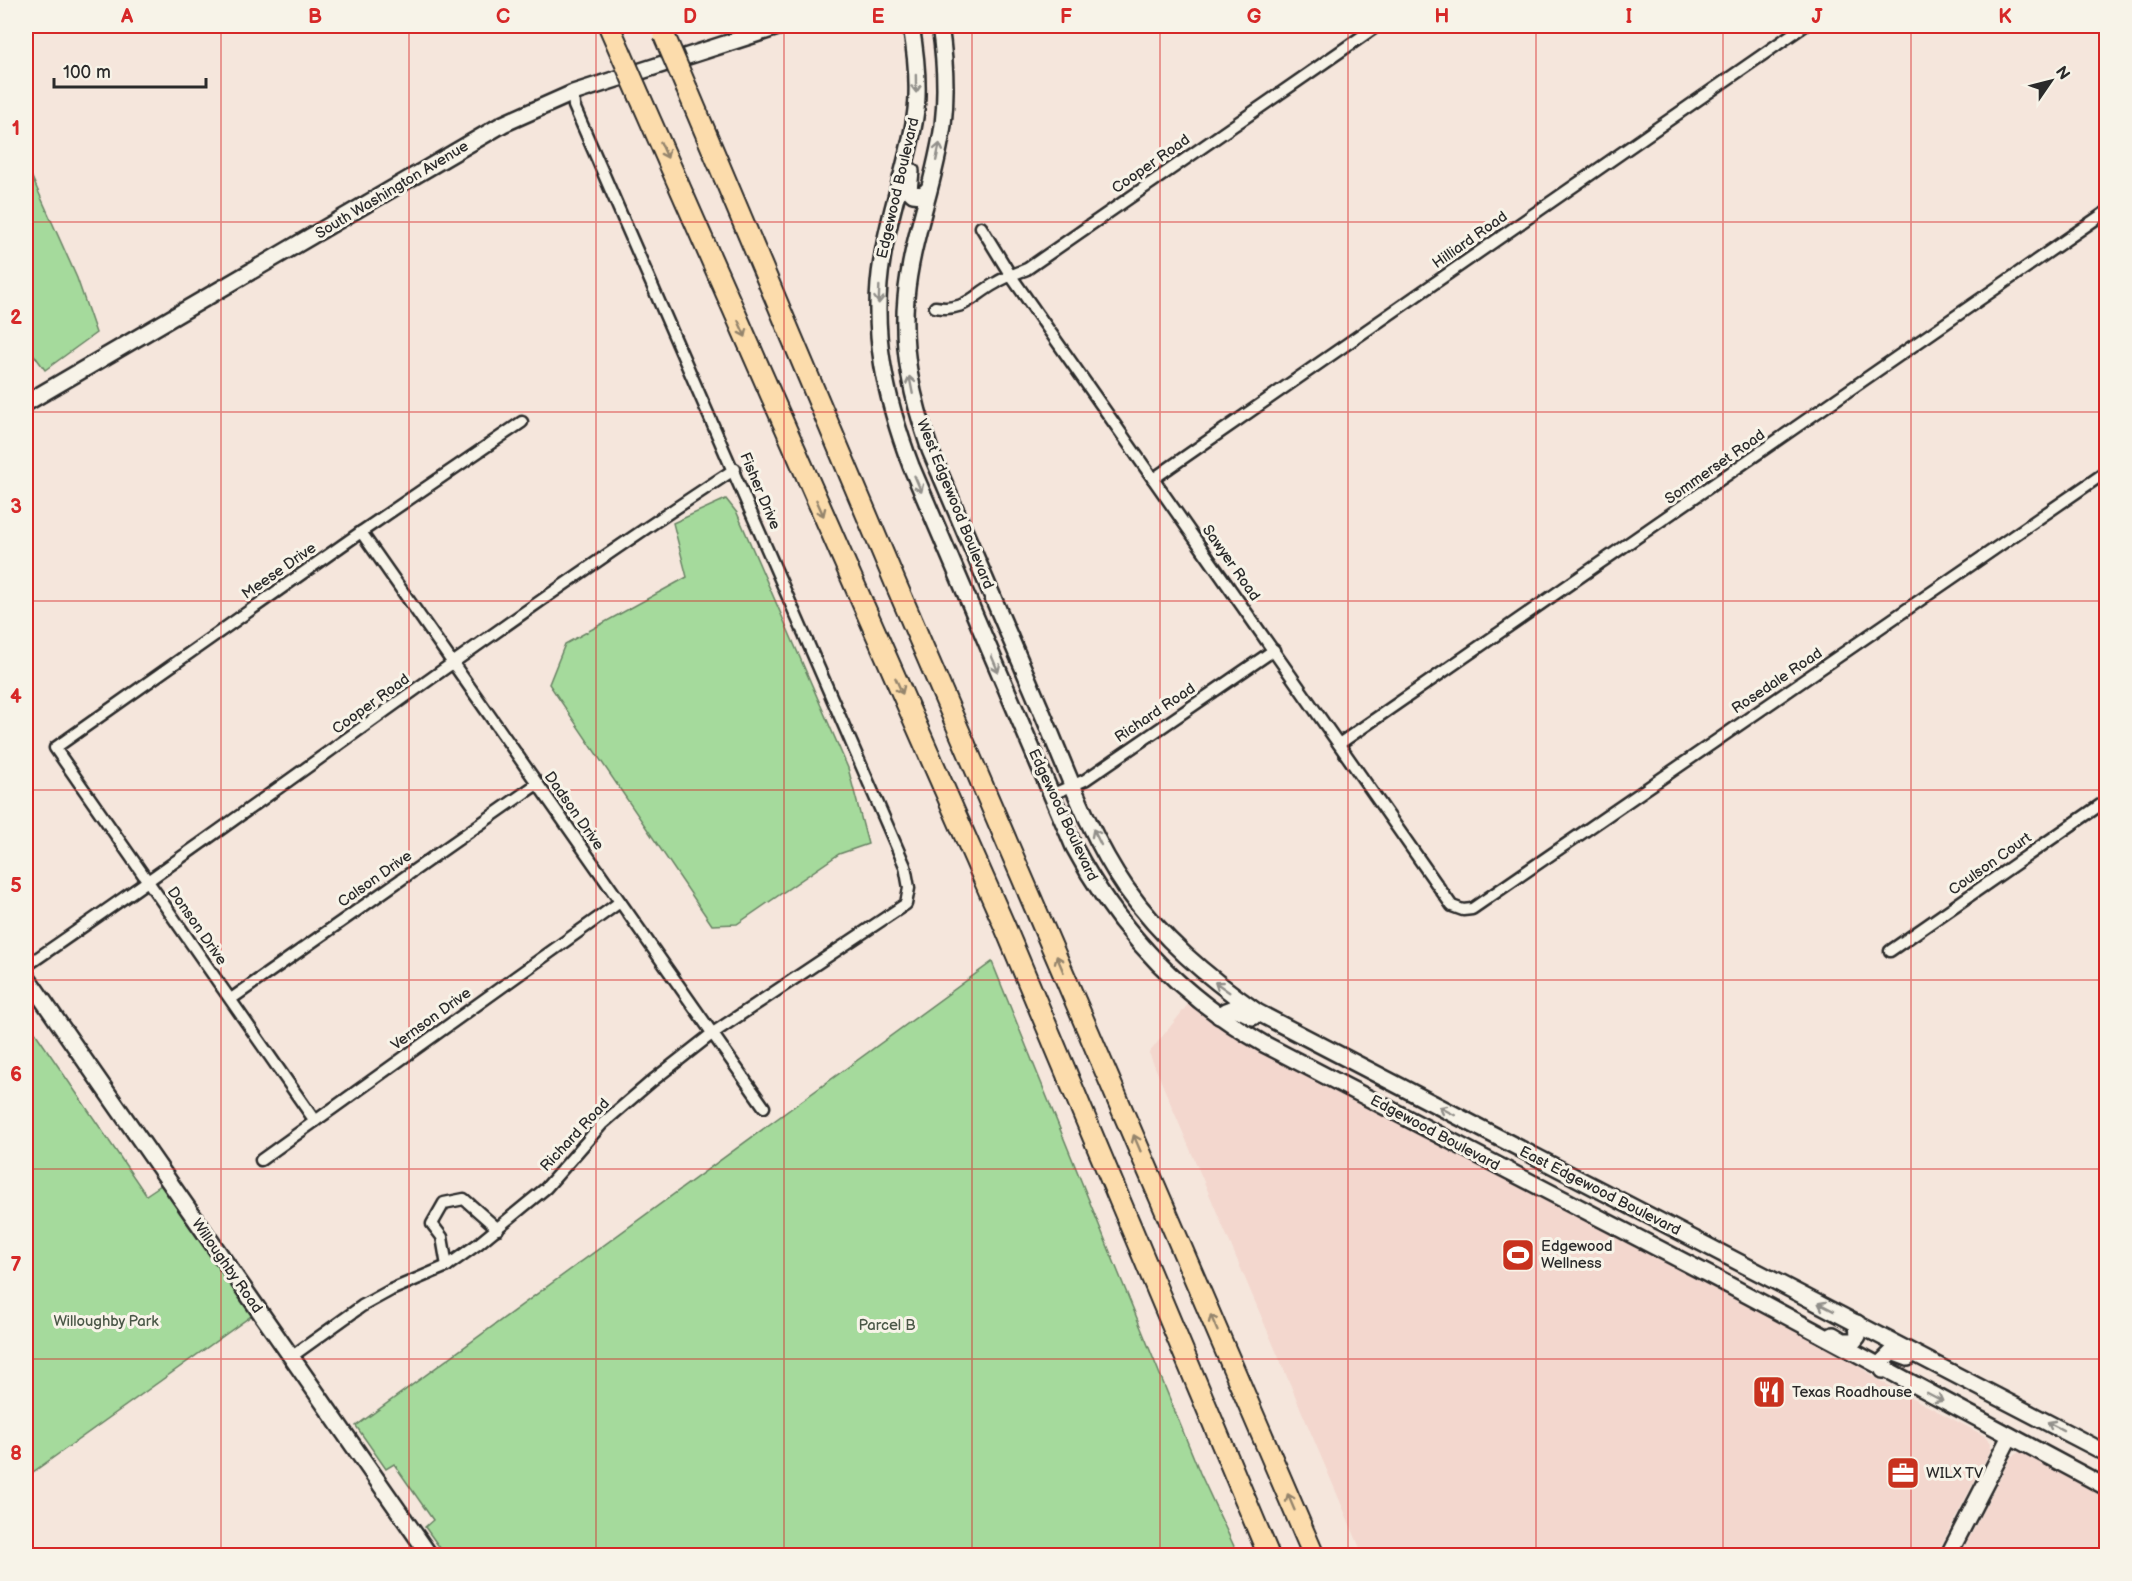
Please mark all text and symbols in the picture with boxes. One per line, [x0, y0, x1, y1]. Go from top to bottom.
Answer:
text: A [120, 5, 134, 29]
text: B [308, 5, 322, 29]
text: C [496, 5, 510, 29]
text: D [683, 5, 697, 29]
text: E [872, 5, 885, 29]
text: F [1060, 5, 1072, 29]
text: G [1247, 5, 1262, 29]
text: H [1435, 5, 1449, 29]
text: I [1626, 5, 1632, 29]
text: J [1812, 5, 1824, 29]
text: K [1998, 5, 2012, 29]
scale bar [54, 51, 206, 89]
north arrow [2021, 51, 2081, 111]
text: 100 m [63, 62, 111, 83]
text: N [2051, 63, 2073, 84]
one-way arrow [910, 73, 922, 93]
street label: Edgewood Boulevard [873, 116, 923, 260]
text: 1 [12, 117, 20, 141]
street label: Cooper Road [1108, 130, 1194, 198]
street label: South Washington Avenue [312, 137, 472, 243]
one-way arrow [658, 141, 670, 159]
one-way arrow [932, 143, 944, 162]
street label: Hilliard Road [1429, 207, 1511, 273]
one-way arrow [873, 285, 884, 305]
text: 2 [10, 306, 22, 330]
one-way arrow [737, 319, 748, 338]
one-way arrow [905, 375, 916, 395]
street label: West Edgewood Boulevard [912, 416, 998, 592]
street label: Sommerset Road [1661, 425, 1769, 509]
street label: Fisher Drive [735, 450, 785, 532]
one-way arrow [913, 475, 924, 493]
text: 3 [10, 495, 22, 519]
one-way arrow [815, 498, 826, 516]
street label: Sawyer Road [1198, 521, 1264, 605]
street label: Meese Drive [238, 538, 320, 604]
street label: Rosedale Road [1728, 644, 1826, 718]
one-way arrow [990, 654, 1001, 672]
street label: Cooper Road [329, 670, 413, 738]
one-way arrow [894, 676, 905, 695]
street label: Richard Road [1111, 679, 1199, 747]
text: 4 [10, 685, 22, 709]
street label: Edgewood Boulevard [1024, 746, 1102, 884]
street label: Dadson Drive [540, 768, 608, 854]
one-way arrow [1090, 828, 1102, 846]
street label: Coulson Court [1945, 828, 2035, 900]
street label: Calson Drive [334, 846, 416, 912]
text: 5 [10, 874, 22, 898]
street label: Donson Drive [163, 883, 231, 969]
one-way arrow [1054, 956, 1065, 974]
one-way arrow [1214, 981, 1230, 993]
street label: Vernson Drive [387, 983, 475, 1054]
text: 6 [10, 1063, 22, 1087]
street label: Edgewood Boulevard [1367, 1091, 1503, 1175]
street label: Richard Road [536, 1095, 614, 1175]
one-way arrow [1439, 1105, 1457, 1117]
one-way arrow [1131, 1135, 1142, 1153]
street label: East Edgewood Boulevard [1516, 1142, 1684, 1240]
street label: Willoughby Road [187, 1215, 267, 1317]
sports icon: Edgewood Wellness [1500, 1237, 1536, 1273]
place label: Edgewood Wellness [1541, 1237, 1613, 1273]
text: 7 [10, 1253, 22, 1277]
one-way arrow [1817, 1301, 1835, 1313]
park label: Willoughby Park [53, 1312, 159, 1331]
one-way arrow [1208, 1314, 1219, 1332]
park label: Parcel B [859, 1316, 916, 1335]
restaurant icon: Texas Roadhouse [1751, 1374, 1787, 1410]
place label: Texas Roadhouse [1792, 1383, 1912, 1402]
one-way arrow [1925, 1392, 1943, 1403]
one-way arrow [2046, 1420, 2064, 1432]
text: 8 [10, 1442, 22, 1466]
office icon: WILX TV [1885, 1455, 1921, 1491]
place label: WILX TV [1926, 1464, 1984, 1483]
one-way arrow [1285, 1493, 1296, 1511]

